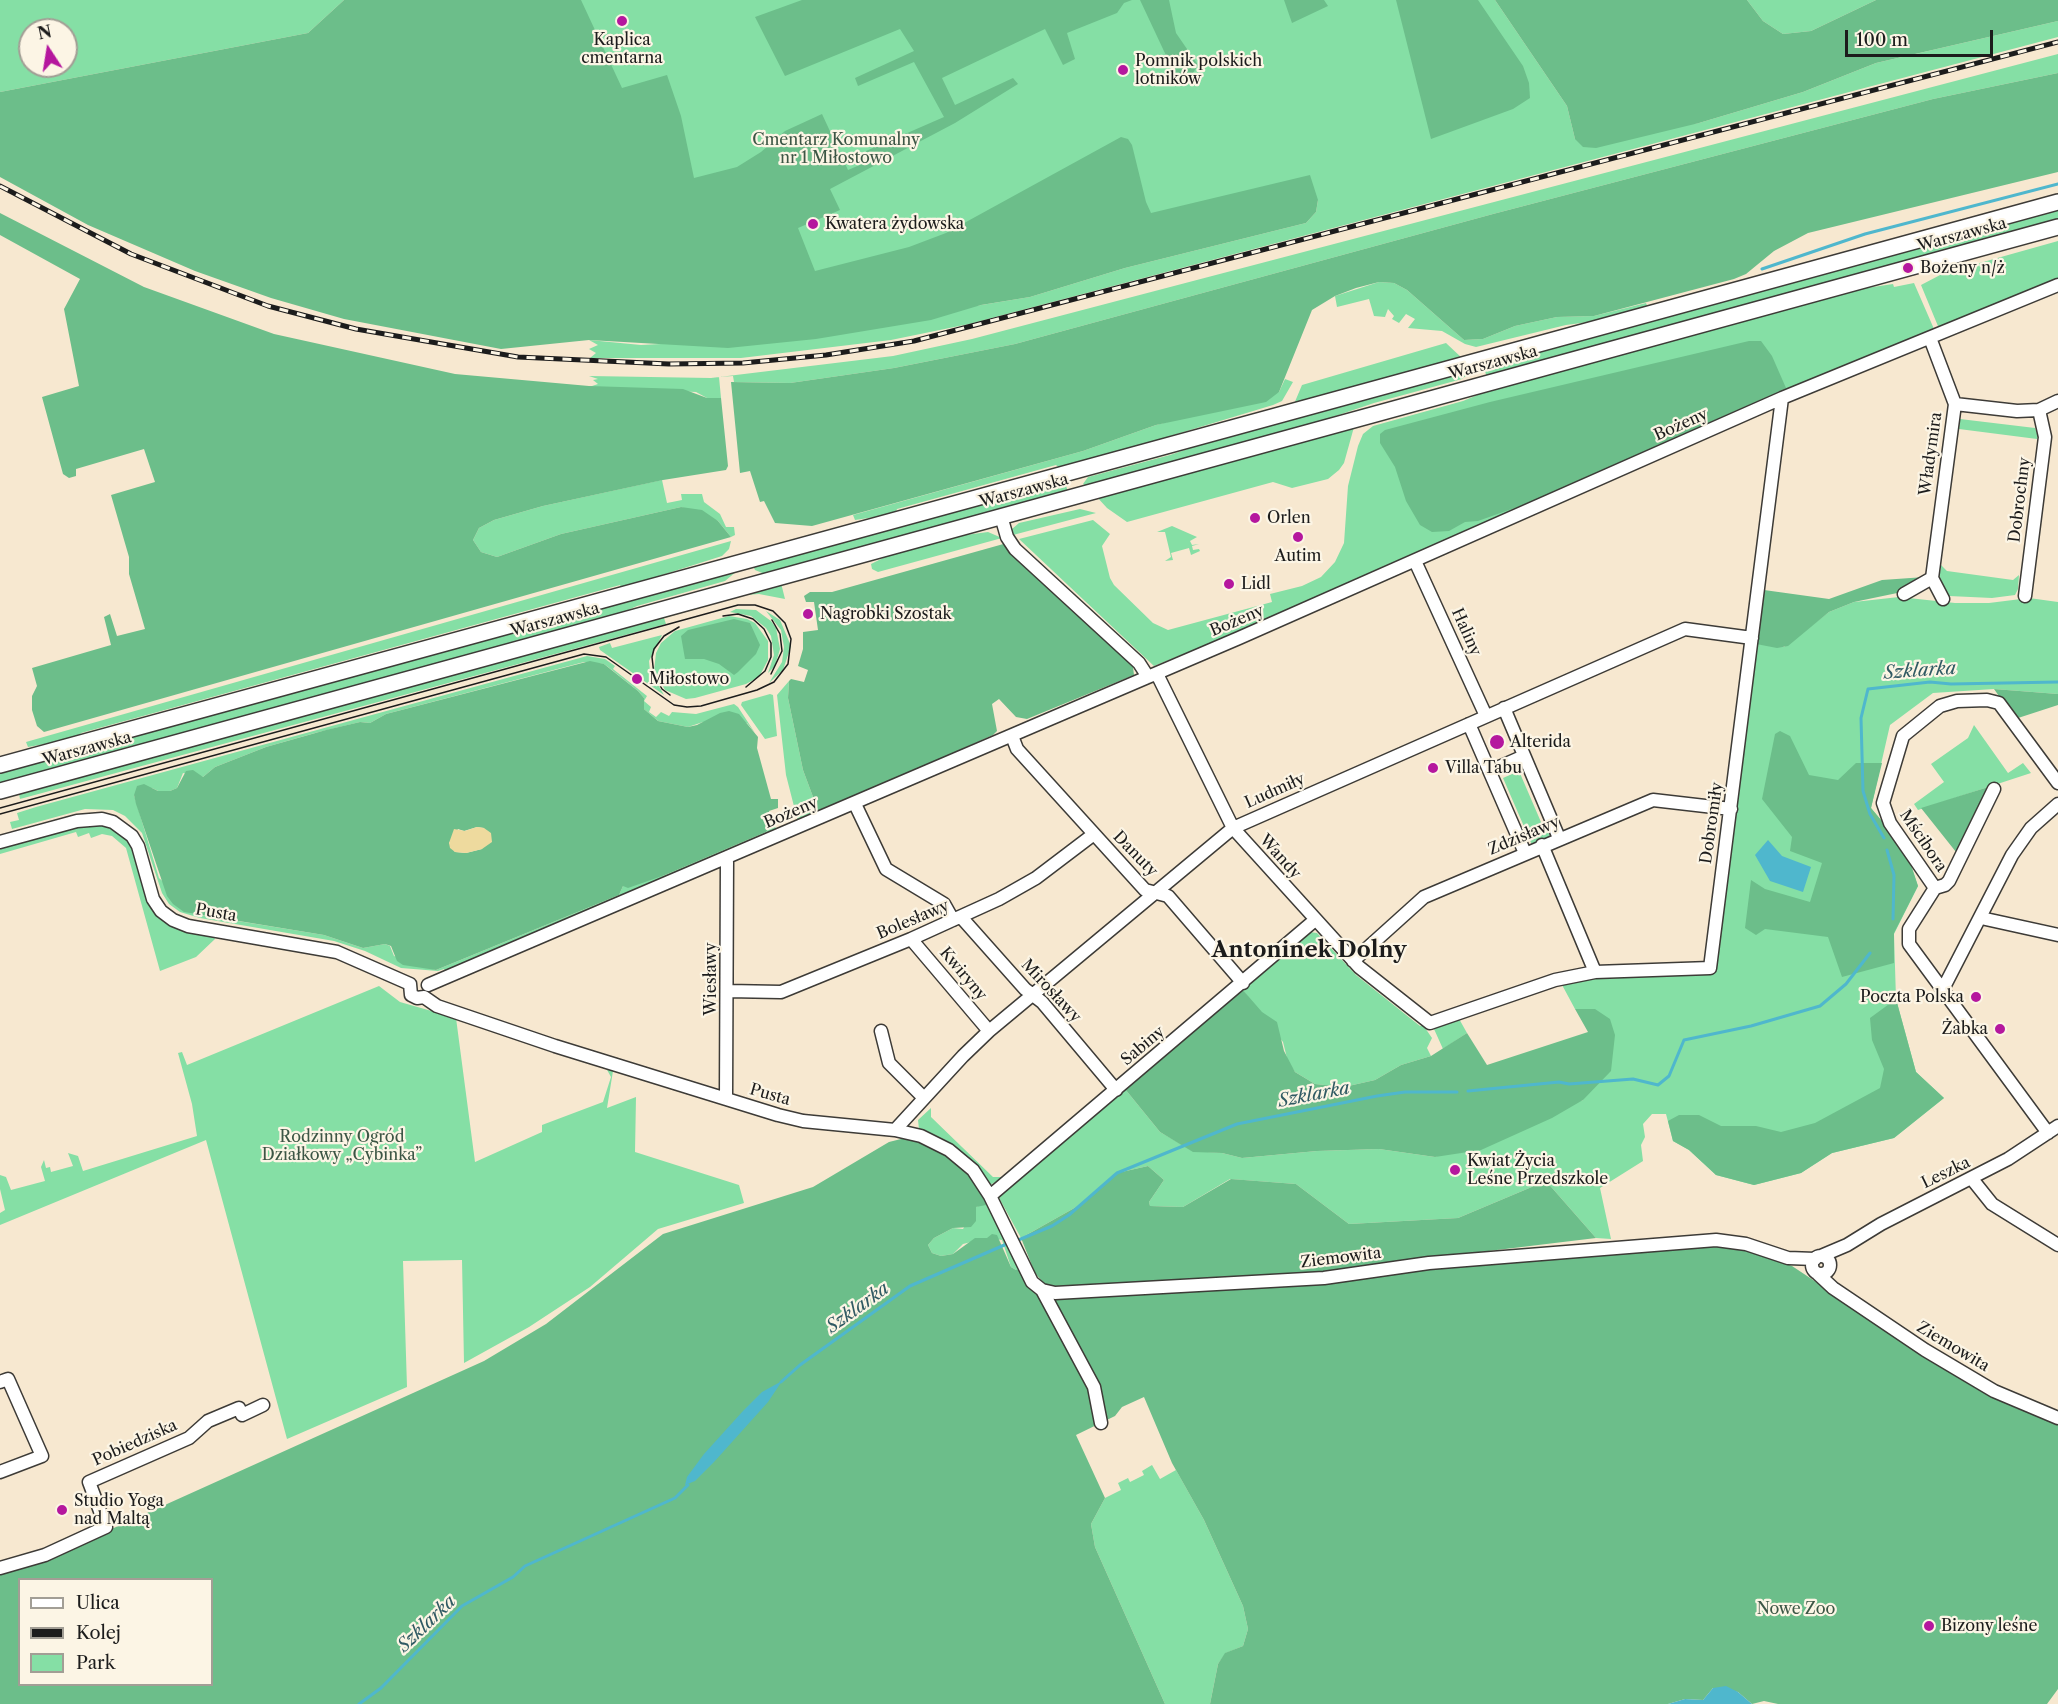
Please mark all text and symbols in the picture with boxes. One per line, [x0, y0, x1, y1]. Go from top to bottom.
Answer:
marker: Kaplica cmentarna [615, 14, 629, 28]
north arrow [18, 18, 78, 78]
scale bar [1848, 18, 1996, 56]
text: N [36, 21, 54, 44]
text: 100 m [1856, 29, 1908, 51]
place label: Kaplica cmentarna [581, 30, 663, 68]
place label: Pomnik polskich lotników [1135, 51, 1262, 89]
marker: Pomnik polskich lotników [1116, 63, 1130, 77]
park label: Cmentarz Komunalny nr 1 Miłostowo [752, 130, 920, 168]
place label: Kwatera żydowska [825, 214, 964, 234]
street label: Warszawska [1915, 214, 2009, 256]
marker: Kwatera żydowska [806, 217, 820, 231]
place label: Bożeny n/ż [1920, 258, 2005, 278]
marker: Bożeny n/ż [1901, 261, 1915, 275]
street label: Warszawska [1446, 342, 1540, 384]
street label: Bożeny [1651, 405, 1711, 445]
street label: Władymira [1916, 411, 1946, 497]
street label: Dobrochny [2005, 456, 2035, 544]
street label: Warszawska [977, 470, 1071, 512]
place label: Orlen [1267, 508, 1311, 528]
marker: Orlen [1248, 511, 1262, 525]
marker: Autim [1291, 530, 1305, 544]
place label: Autim [1275, 546, 1321, 566]
place label: Lidl [1241, 574, 1271, 594]
marker: Lidl [1222, 577, 1236, 591]
street label: Warszawska [508, 599, 602, 641]
street label: Bożeny [1207, 601, 1267, 641]
place label: Nagrobki Szostak [820, 604, 952, 624]
street label: Haliny [1447, 605, 1485, 659]
marker: Nagrobki Szostak [801, 607, 815, 621]
water label: Szklarka [1883, 658, 1957, 684]
place label: Miłostowo [649, 669, 729, 689]
marker: Miłostowo [630, 672, 644, 686]
street label: Warszawska [40, 728, 134, 770]
place label: Alterida [1510, 732, 1571, 752]
marker: Alterida [1488, 733, 1506, 751]
place label: Villa Tabu [1445, 758, 1522, 778]
marker: Villa Tabu [1426, 761, 1440, 775]
street label: Ludmiły [1242, 769, 1308, 813]
street label: Dobromiły [1697, 781, 1727, 865]
street label: Bożeny [761, 793, 821, 833]
street label: Mścibora [1895, 806, 1951, 876]
street label: Zdzisławy [1485, 812, 1563, 860]
street label: Danuty [1109, 827, 1161, 881]
street label: Wandy [1255, 831, 1305, 883]
street label: Bolesławy [874, 896, 952, 944]
street label: Pusta [194, 900, 238, 926]
district label: Antoninek Dolny [1212, 938, 1406, 964]
street label: Wiesławy [701, 942, 721, 1016]
street label: Kwiryny [935, 944, 991, 1004]
street label: Mirosławy [1017, 955, 1085, 1027]
place label: Poczta Polska [1860, 987, 1964, 1007]
marker: Poczta Polska [1969, 990, 1983, 1004]
place label: Żabka [1942, 1019, 1988, 1039]
street label: Sabiny [1117, 1022, 1169, 1070]
marker: Żabka [1993, 1022, 2007, 1036]
water label: Szklarka [1276, 1078, 1352, 1112]
street label: Pusta [747, 1080, 793, 1110]
park label: Rodzinny Ogród Działkowy „Cybinka” [262, 1127, 422, 1165]
place label: Kwiat Życia Leśne Przedszkole [1467, 1151, 1608, 1189]
street label: Leszka [1918, 1153, 1974, 1193]
marker: Kwiat Życia Leśne Przedszkole [1448, 1163, 1462, 1177]
street label: Ziemowita [1300, 1244, 1382, 1272]
water label: Szklarka [822, 1278, 894, 1338]
street label: Ziemowita [1913, 1318, 1993, 1376]
street label: Pobiedziska [90, 1416, 180, 1470]
place label: Studio Yoga nad Maltą [74, 1491, 164, 1529]
marker: Studio Yoga nad Maltą [55, 1503, 69, 1517]
legend [18, 1578, 213, 1686]
water label: Szklarka [394, 1591, 460, 1657]
text: Ulica [76, 1592, 120, 1614]
park label: Nowe Zoo [1757, 1599, 1835, 1619]
place label: Bizony leśne [1941, 1616, 2037, 1636]
marker: Bizony leśne [1922, 1619, 1936, 1633]
text: Kolej [76, 1622, 121, 1644]
text: Park [76, 1652, 115, 1674]

